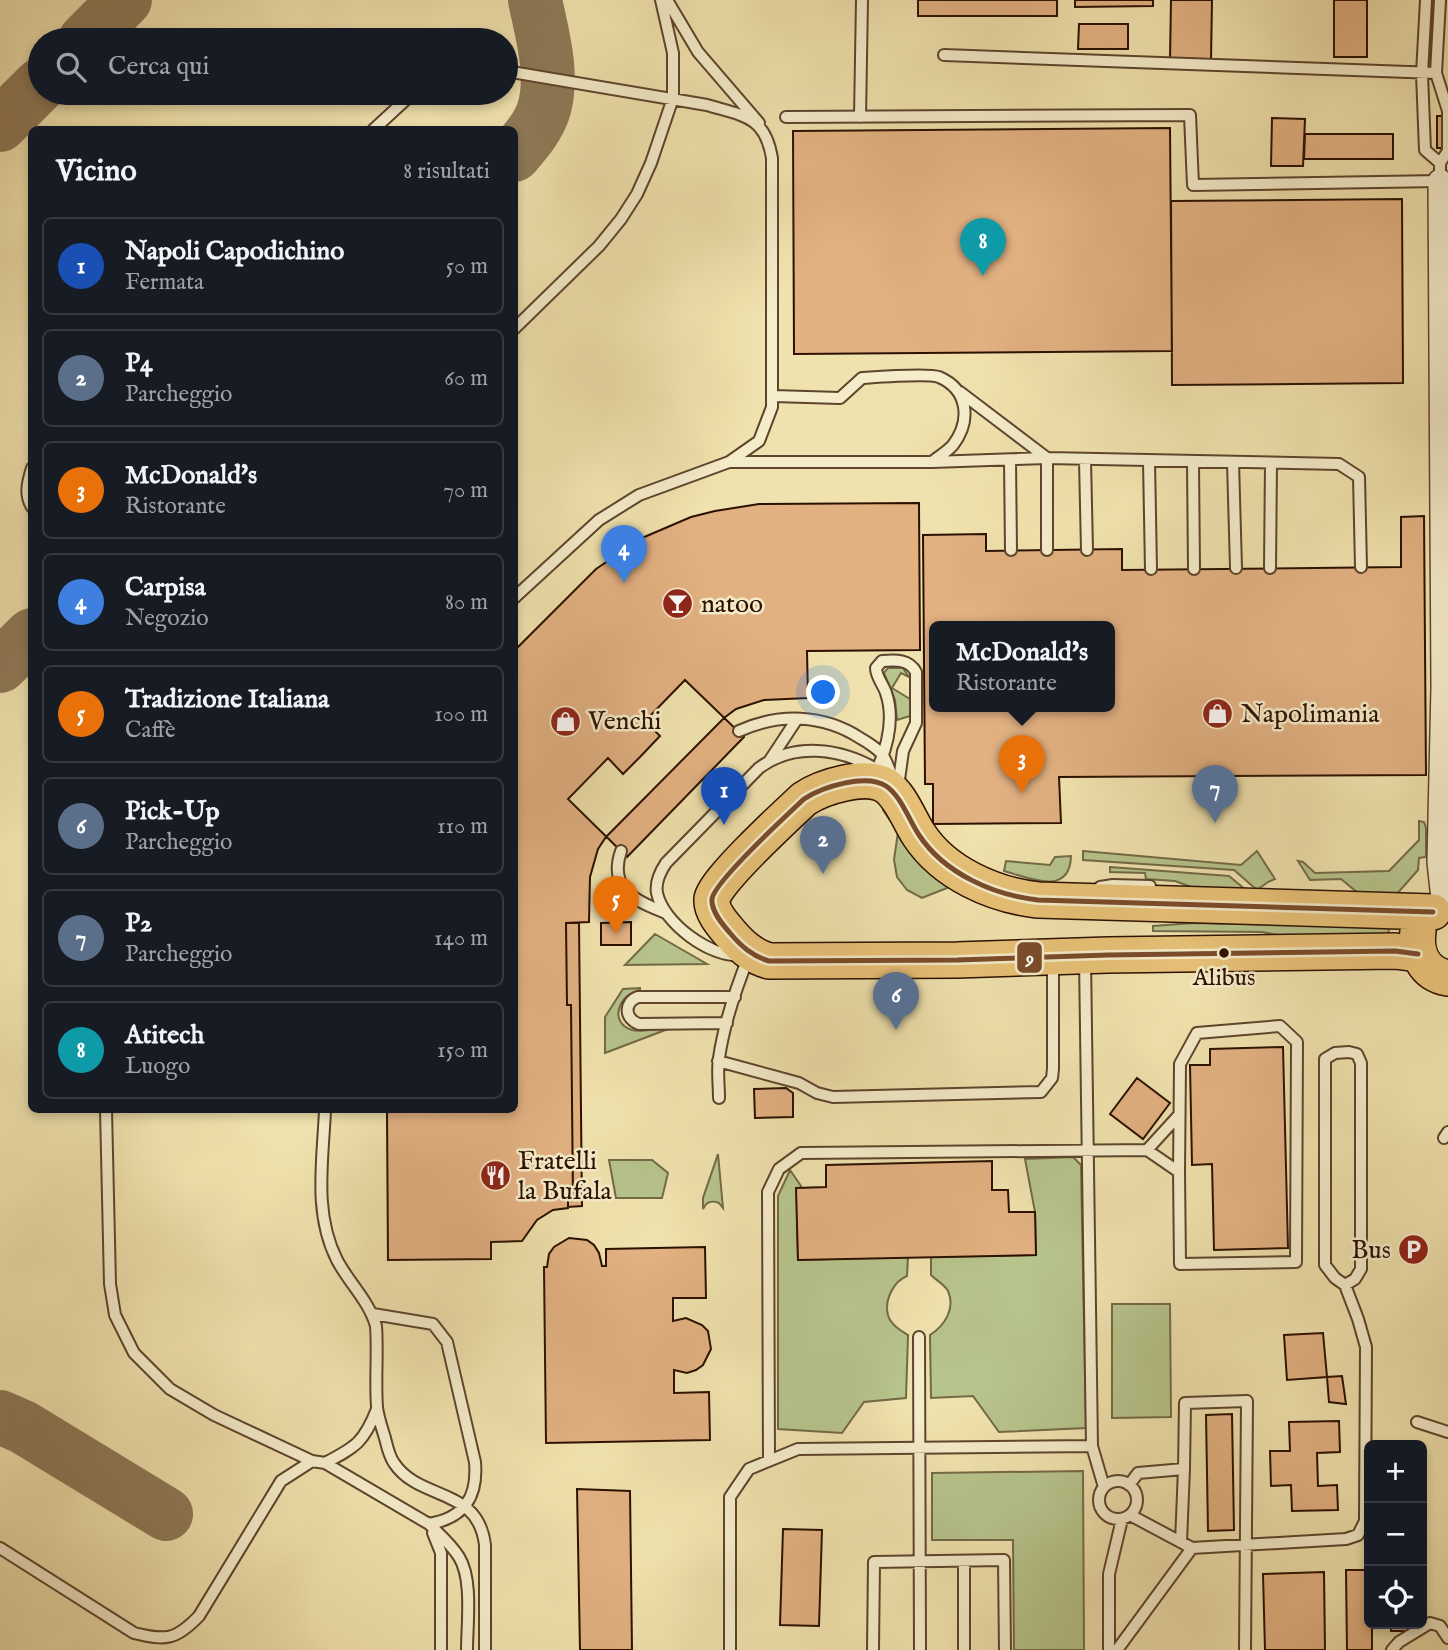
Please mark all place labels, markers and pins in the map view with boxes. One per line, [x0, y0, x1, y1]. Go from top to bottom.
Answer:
pin: 8 [960, 218, 1006, 276]
pin: 4 [601, 525, 647, 583]
bar icon: natoo [661, 587, 695, 621]
place label: natoo [701, 588, 763, 621]
shop icon: Napolimania [1201, 697, 1235, 731]
place label: Napolimania [1241, 698, 1380, 731]
shop icon: Venchi [548, 704, 582, 738]
place label: Venchi [587, 705, 661, 738]
pin: 3 [999, 735, 1045, 793]
pin: 7 [1192, 765, 1238, 823]
pin: 1 [701, 767, 747, 825]
pin: 2 [800, 816, 846, 874]
pin: 5 [593, 876, 639, 934]
marker: Alibus [1217, 946, 1231, 960]
place label: Alibus [1192, 963, 1255, 994]
pin: 6 [873, 972, 919, 1030]
place label: Fratelli la Bufala [518, 1145, 613, 1208]
restaurant icon: Fratelli la Bufala [478, 1159, 512, 1193]
parking icon: Bus [1397, 1233, 1431, 1267]
place label: Bus [1351, 1234, 1391, 1267]

